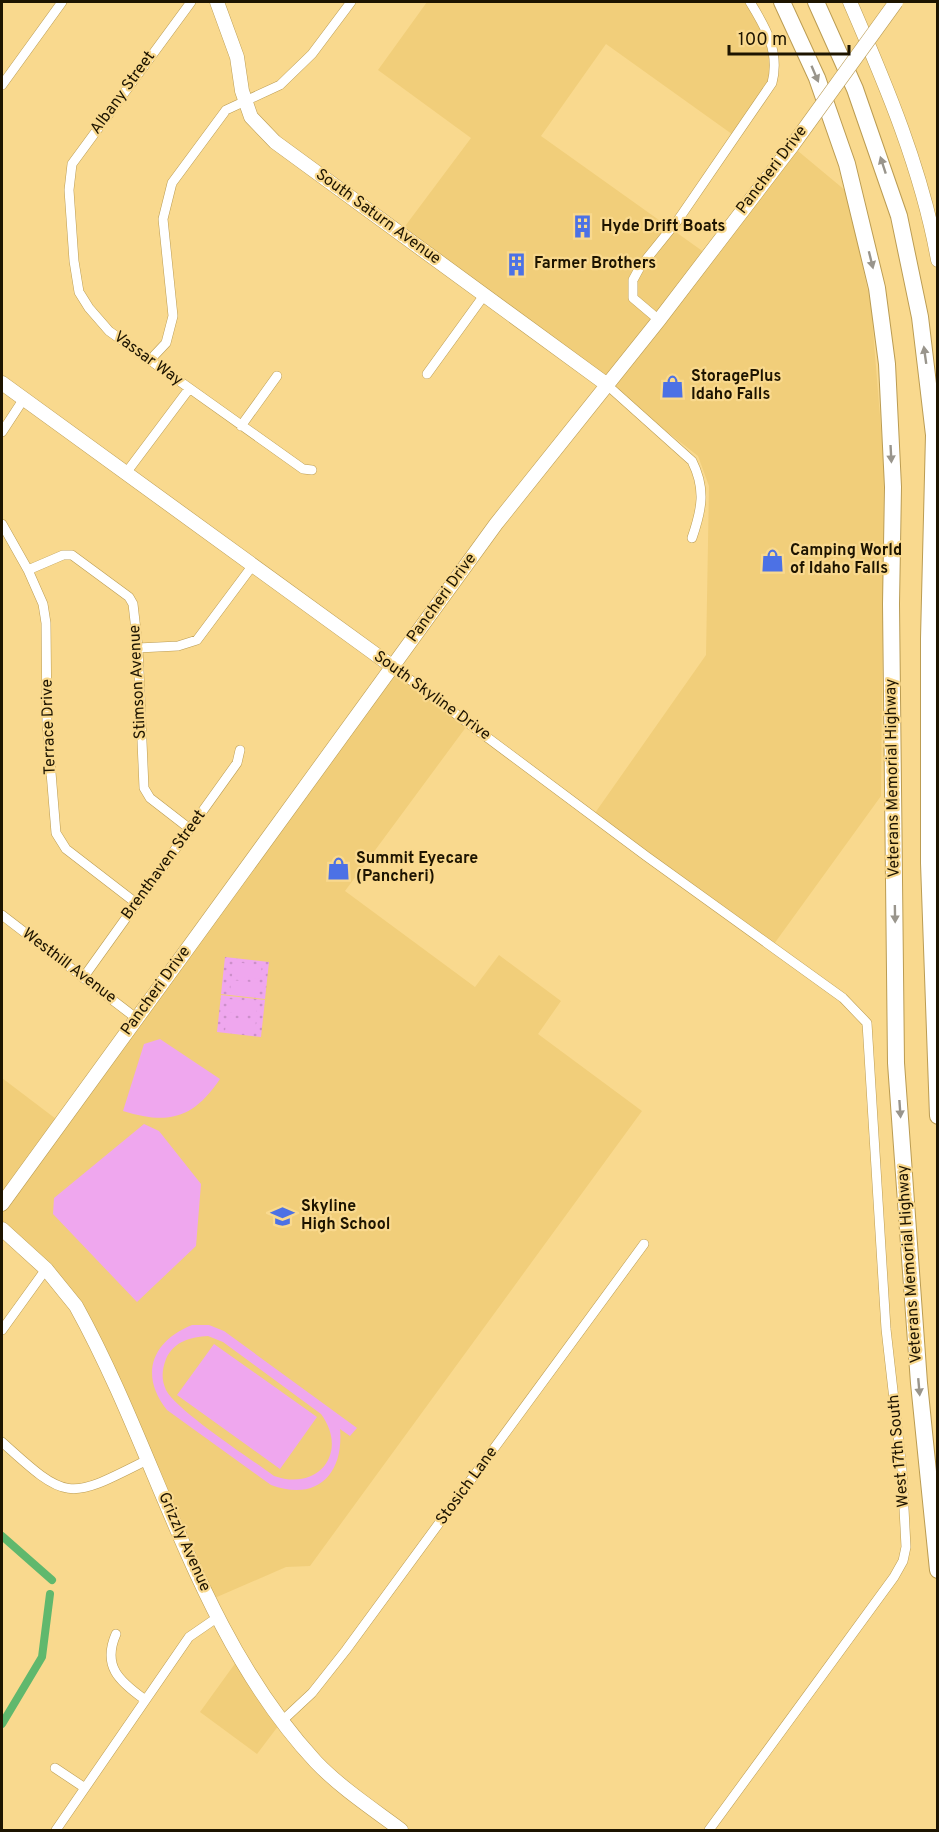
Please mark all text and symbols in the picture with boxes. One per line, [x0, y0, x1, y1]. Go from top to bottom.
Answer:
scale bar [729, 18, 849, 56]
text: 100 m [738, 29, 787, 52]
street label: Albany Street [86, 47, 160, 139]
one-way arrow [810, 65, 820, 83]
street label: Pancheri Drive [732, 122, 812, 218]
one-way arrow [878, 156, 887, 174]
street label: South Saturn Avenue [311, 165, 445, 269]
building icon: Hyde Drift Boats [570, 214, 596, 240]
place label: Hyde Drift Boats [601, 217, 726, 237]
building icon: Farmer Brothers [503, 251, 529, 277]
one-way arrow [866, 251, 876, 269]
place label: Farmer Brothers [534, 254, 656, 274]
street label: Vassar Way [109, 327, 187, 391]
one-way arrow [920, 345, 929, 364]
place label: StoragePlus Idaho Falls [691, 367, 782, 405]
shop icon: StoragePlus Idaho Falls [660, 373, 686, 399]
one-way arrow [887, 444, 896, 463]
place label: Camping World of Idaho Falls [790, 541, 902, 579]
shop icon: Camping World of Idaho Falls [759, 547, 785, 573]
street label: Pancheri Drive [403, 549, 481, 647]
street label: Stimson Avenue [125, 624, 151, 740]
street label: South Skyline Drive [370, 647, 494, 745]
street label: Veterans Memorial Highway [881, 678, 905, 878]
street label: Terrace Drive [37, 679, 61, 775]
street label: Brenthaven Street [117, 806, 211, 924]
place label: Summit Eyecare (Pancheri) [356, 849, 478, 887]
shop icon: Summit Eyecare (Pancheri) [325, 855, 351, 881]
one-way arrow [890, 905, 900, 924]
street label: Westhill Avenue [18, 924, 120, 1008]
street label: Pancheri Drive [117, 942, 195, 1040]
one-way arrow [895, 1099, 904, 1118]
street label: Veterans Memorial Highway [893, 1164, 927, 1364]
place label: Skyline High School [301, 1197, 390, 1235]
school or university icon: Skyline High School [270, 1203, 296, 1229]
one-way arrow [914, 1378, 924, 1397]
street label: West 17th South [884, 1394, 914, 1508]
street label: Stosich Lane [432, 1443, 502, 1529]
street label: Grizzly Avenue [153, 1489, 215, 1595]

